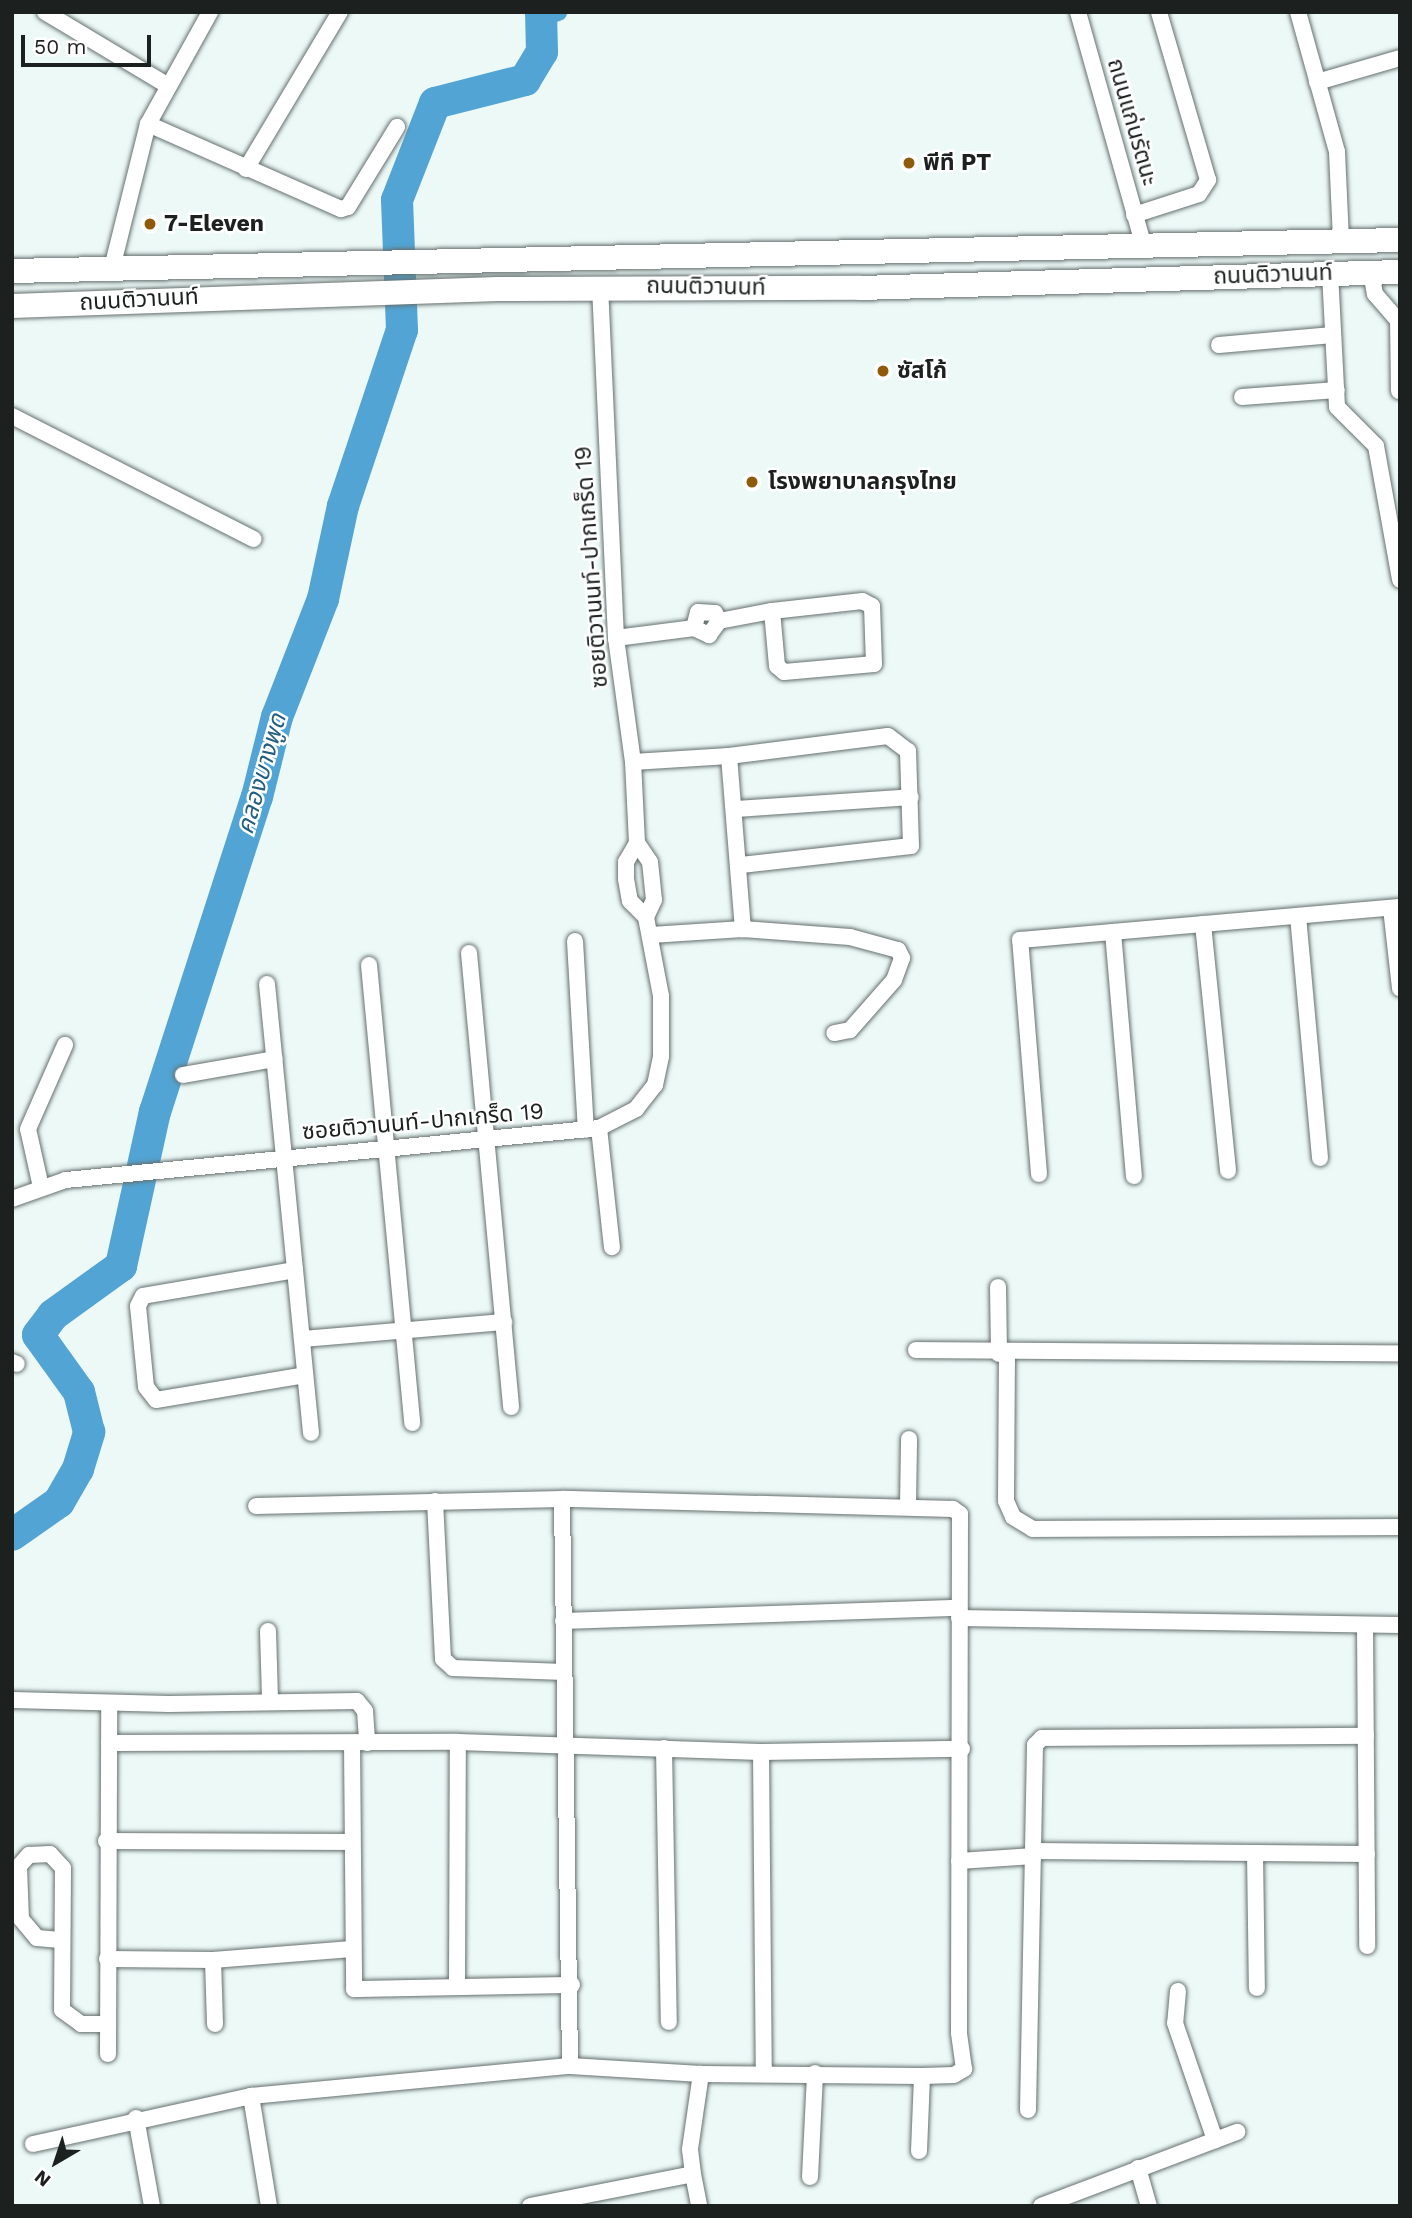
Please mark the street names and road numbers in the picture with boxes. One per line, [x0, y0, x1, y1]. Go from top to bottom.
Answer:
street label: ถนนแก่นรัตนะ [1101, 55, 1163, 189]
street label: ถนนติวานนท์ [1213, 259, 1333, 291]
street label: ถนนติวานนท์ [646, 272, 766, 302]
street label: ถนนติวานนท์ [79, 283, 199, 317]
street label: ซอยติวานนท์-ปากเกร็ด 19 [570, 445, 614, 689]
street label: ซอยติวานนท์-ปากเกร็ด 19 [301, 1098, 545, 1146]

